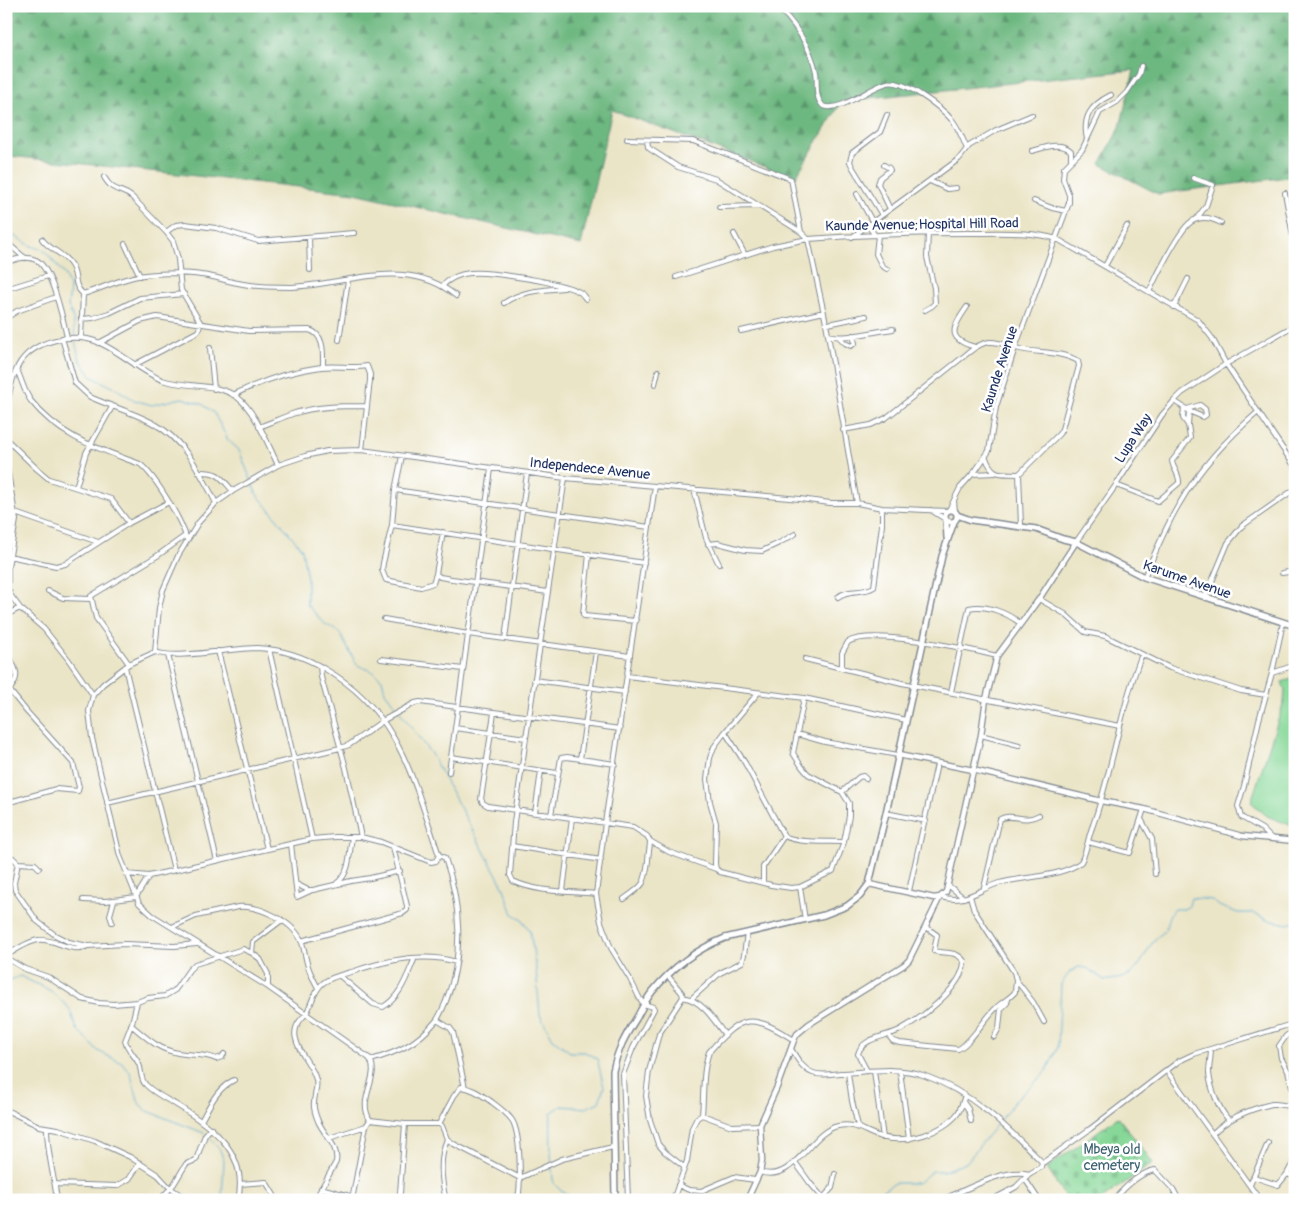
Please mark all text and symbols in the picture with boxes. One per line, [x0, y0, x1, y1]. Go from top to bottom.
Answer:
street label: Kaunde Avenue;Hospital Hill Road [825, 214, 1019, 235]
street label: Kaunde Avenue [978, 324, 1021, 414]
street label: Lupa Way [1111, 410, 1156, 466]
street label: Independece Avenue [529, 454, 651, 483]
street label: Karume Avenue [1141, 556, 1233, 603]
park label: Mbeya old cemetery [1083, 1141, 1141, 1174]

